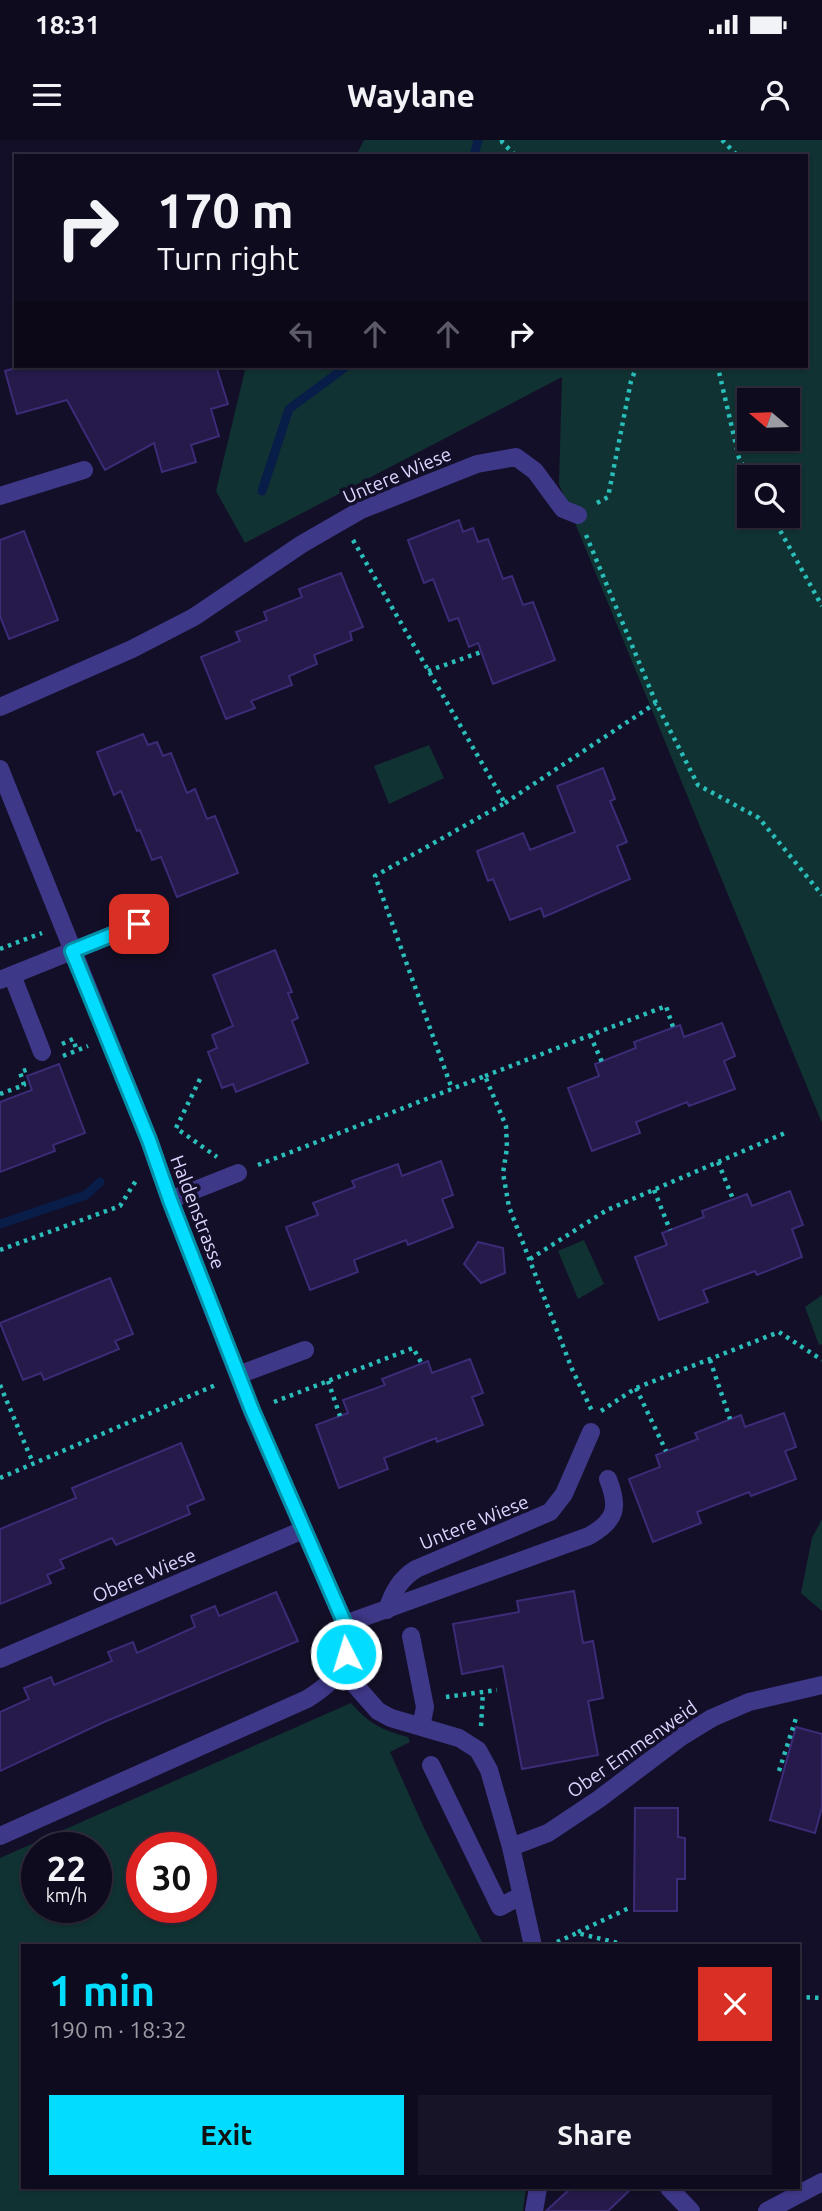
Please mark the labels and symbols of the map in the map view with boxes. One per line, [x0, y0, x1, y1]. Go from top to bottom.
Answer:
north arrow [737, 388, 800, 452]
street label: Untere Wiese [340, 442, 454, 508]
pin [109, 894, 169, 954]
street label: Haldenstrasse [166, 1152, 230, 1272]
street label: Untere Wiese [416, 1490, 532, 1554]
street label: Obere Wiese [89, 1543, 199, 1607]
position arrow [309, 1617, 383, 1691]
street label: Ober Emmenweid [563, 1696, 701, 1802]
speed limit sign: 30 [126, 1832, 217, 1923]

